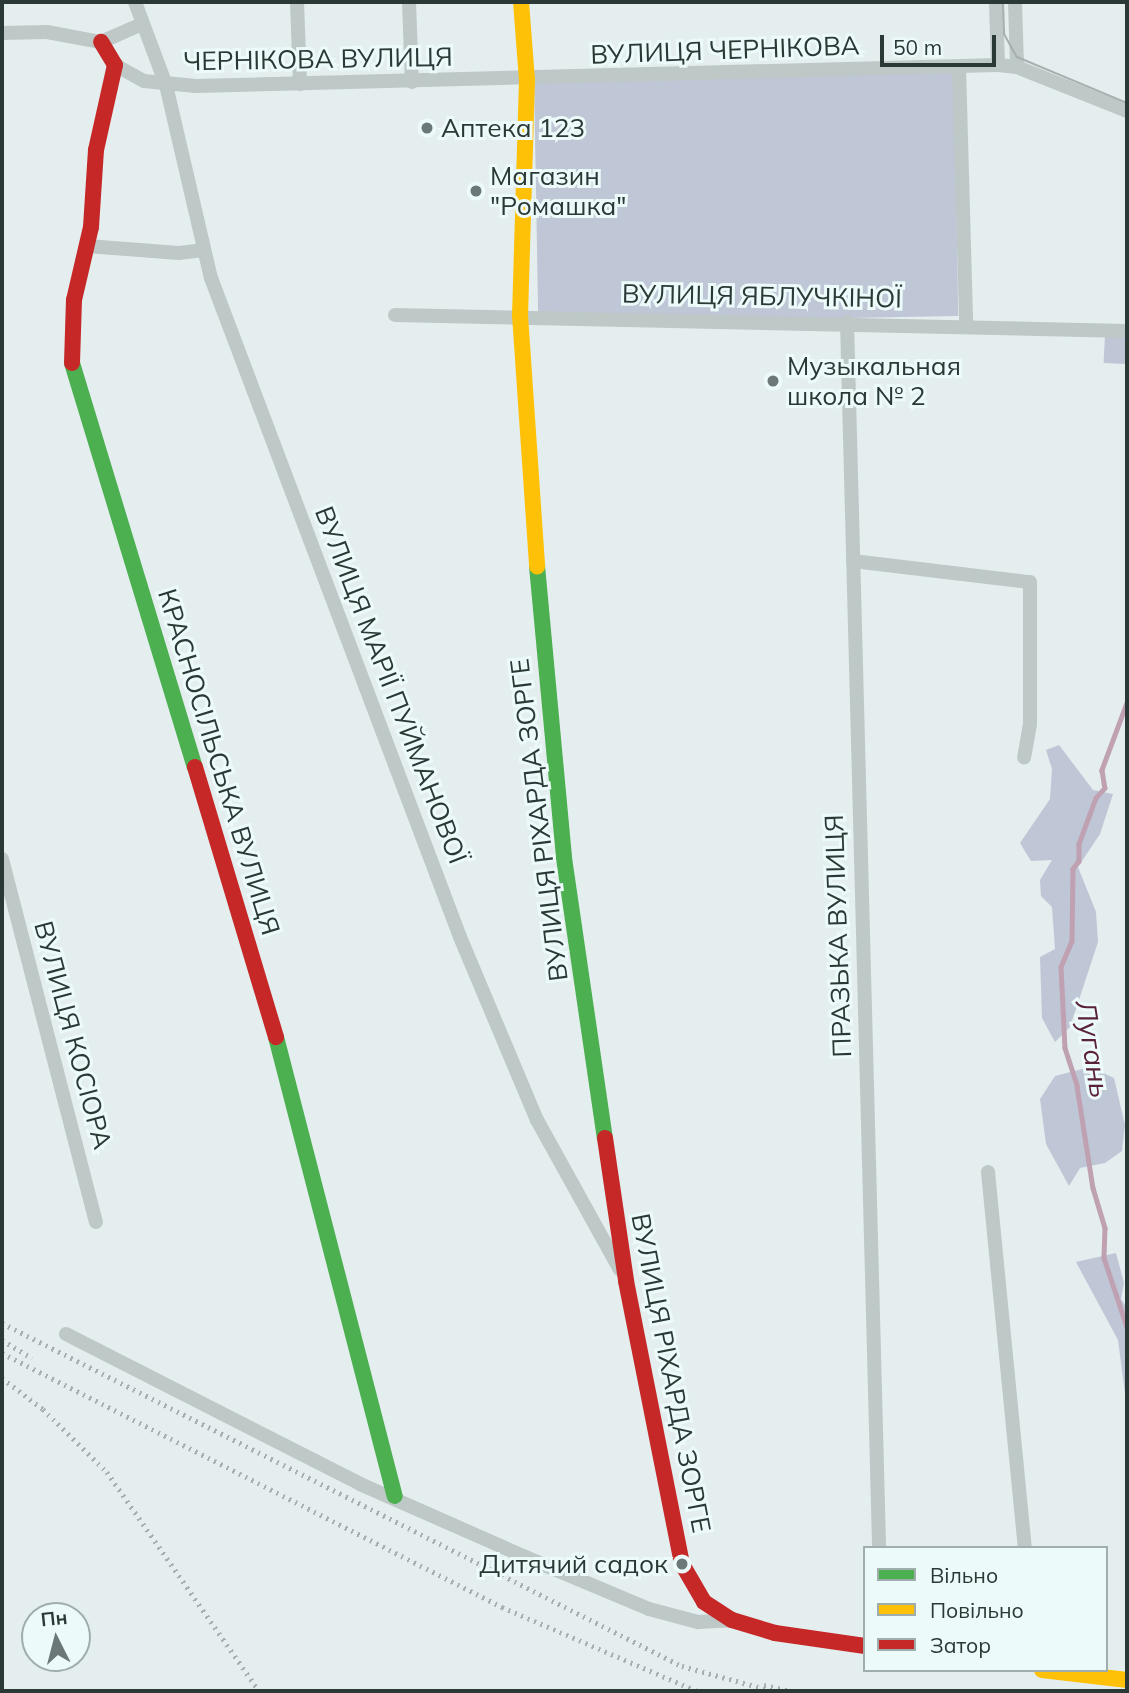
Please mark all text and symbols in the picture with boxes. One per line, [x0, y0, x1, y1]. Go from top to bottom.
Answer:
scale bar [884, 21, 1000, 65]
street label: ВУЛИЦЯ ЧЕРНІКОВА [590, 30, 860, 70]
text: 50 m [893, 34, 942, 60]
street label: ЧЕРНІКОВА ВУЛИЦЯ [183, 41, 453, 77]
place label: Аптека 123 [441, 112, 585, 144]
marker: Аптека 123 [419, 120, 435, 136]
place label: Магазин "Ромашка" [490, 160, 626, 222]
marker: Магазин "Ромашка" [468, 183, 484, 199]
street label: ВУЛИЦЯ ЯБЛУЧКІНОЇ [622, 278, 902, 314]
place label: Музыкальная школа № 2 [787, 350, 961, 412]
marker: Музыкальная школа № 2 [765, 373, 781, 389]
street label: ВУЛИЦЯ МАРІЇ ПУЙМАНОВОЇ [308, 502, 474, 868]
street label: КРАСНОСІЛЬСЬКА ВУЛИЦЯ [151, 585, 287, 939]
street label: ВУЛИЦЯ РІХАРДА ЗОРГЕ [504, 657, 574, 983]
street label: ПРАЗЬКА ВУЛИЦЯ [818, 814, 858, 1058]
street label: ВУЛИЦЯ КОСІОРА [28, 918, 118, 1152]
water label: Лугань [1069, 998, 1117, 1100]
street label: ВУЛИЦЯ РІХАРДА ЗОРГЕ [625, 1211, 717, 1535]
legend [863, 1546, 1108, 1672]
place label: Дитячий садок [479, 1548, 668, 1580]
marker: Дитячий садок [674, 1556, 690, 1572]
text: Вільно [930, 1562, 998, 1588]
text: Повільно [930, 1597, 1024, 1623]
north arrow [21, 1602, 91, 1672]
text: Пн [40, 1605, 68, 1631]
text: Затор [930, 1632, 991, 1658]

